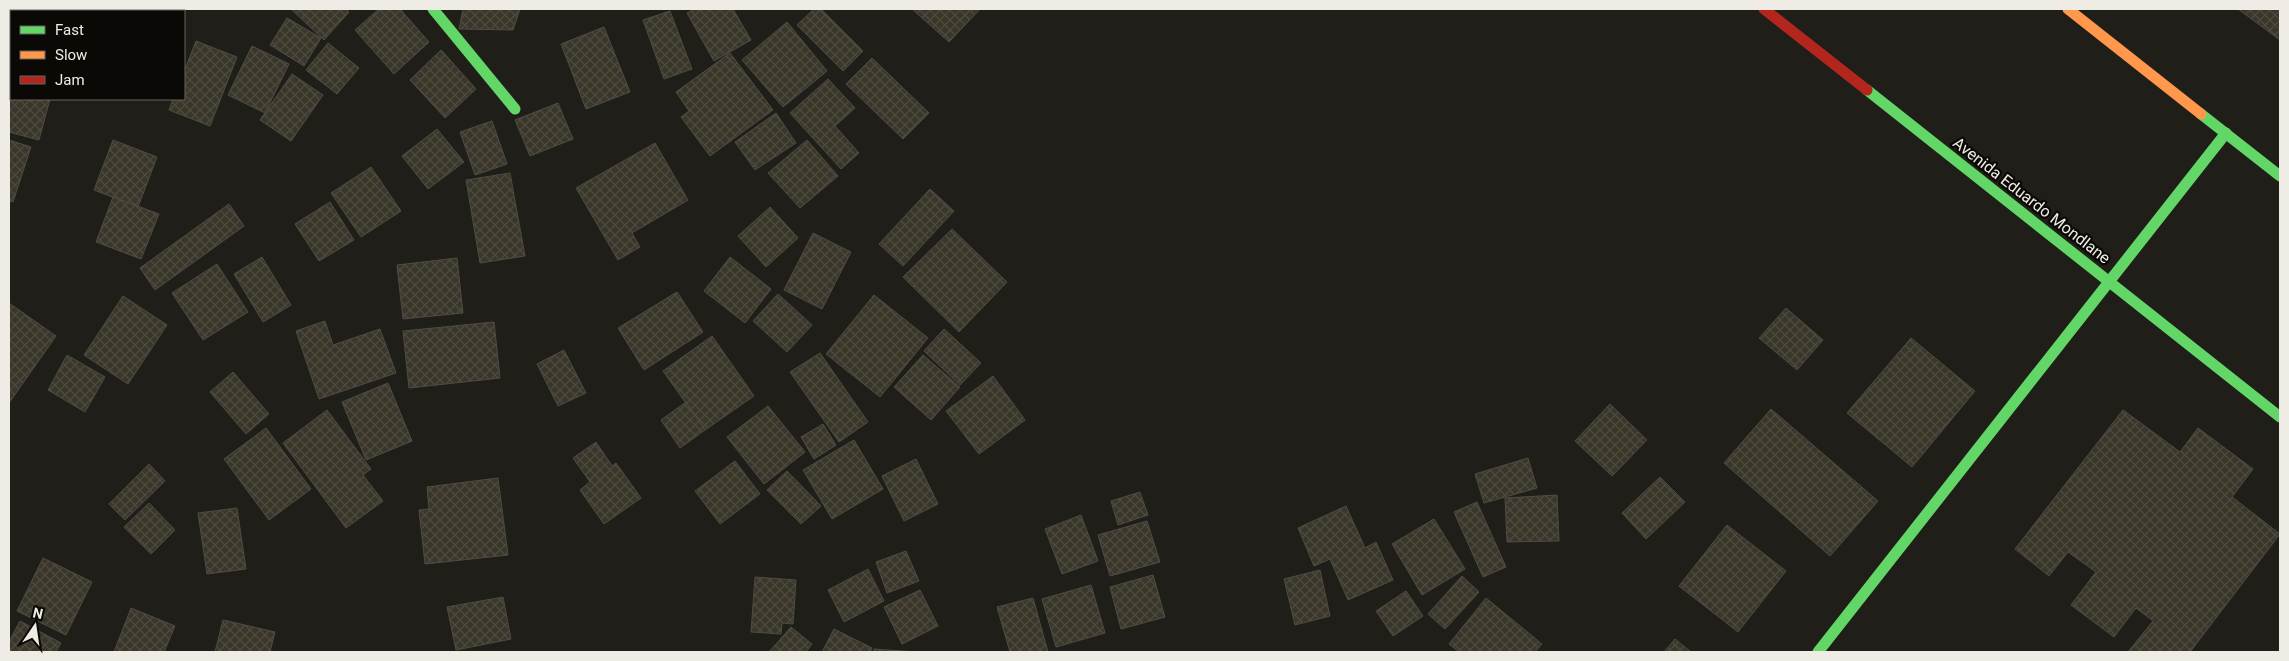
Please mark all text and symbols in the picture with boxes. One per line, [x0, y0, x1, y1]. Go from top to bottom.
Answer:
legend [10, 10, 185, 100]
text: Fast [55, 21, 84, 39]
text: Slow [55, 46, 87, 64]
text: Jam [55, 71, 85, 89]
street label: Avenida Eduardo Mondlane [1949, 133, 2114, 268]
north arrow [10, 601, 60, 651]
text: N [31, 604, 45, 622]

